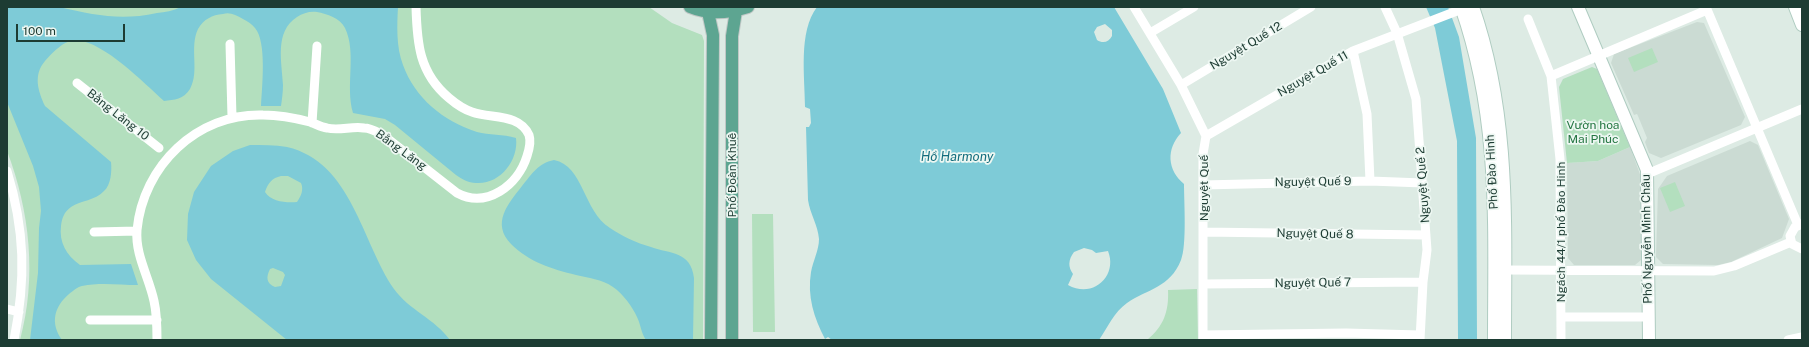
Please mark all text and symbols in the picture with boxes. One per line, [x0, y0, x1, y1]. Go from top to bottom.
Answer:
scale bar [18, 16, 127, 42]
street label: Nguyệt Quế 12 [1207, 19, 1285, 73]
text: 100 m [23, 24, 56, 38]
street label: Nguyệt Quế 11 [1275, 48, 1351, 100]
street label: Bằng Lăng 10 [84, 86, 152, 144]
park label: Vườn hoa Mai Phúc [1567, 118, 1619, 146]
street label: Bằng Lăng [373, 127, 429, 173]
street label: Phố Đoàn Khuê [725, 133, 739, 217]
street label: Phố Đào Hinh [1483, 134, 1501, 210]
street label: Nguyệt Quế 2 [1413, 146, 1433, 224]
water label: Hồ Harmony [921, 149, 993, 165]
street label: Nguyệt Quế [1197, 155, 1211, 221]
street label: Ngách 44/1 phố Đào Hinh [1554, 162, 1568, 302]
street label: Nguyệt Quế 9 [1274, 174, 1352, 190]
street label: Phố Nguyễn Minh Châu [1639, 174, 1655, 304]
street label: Nguyệt Quế 8 [1276, 226, 1354, 242]
street label: Nguyệt Quế 7 [1275, 275, 1351, 291]

